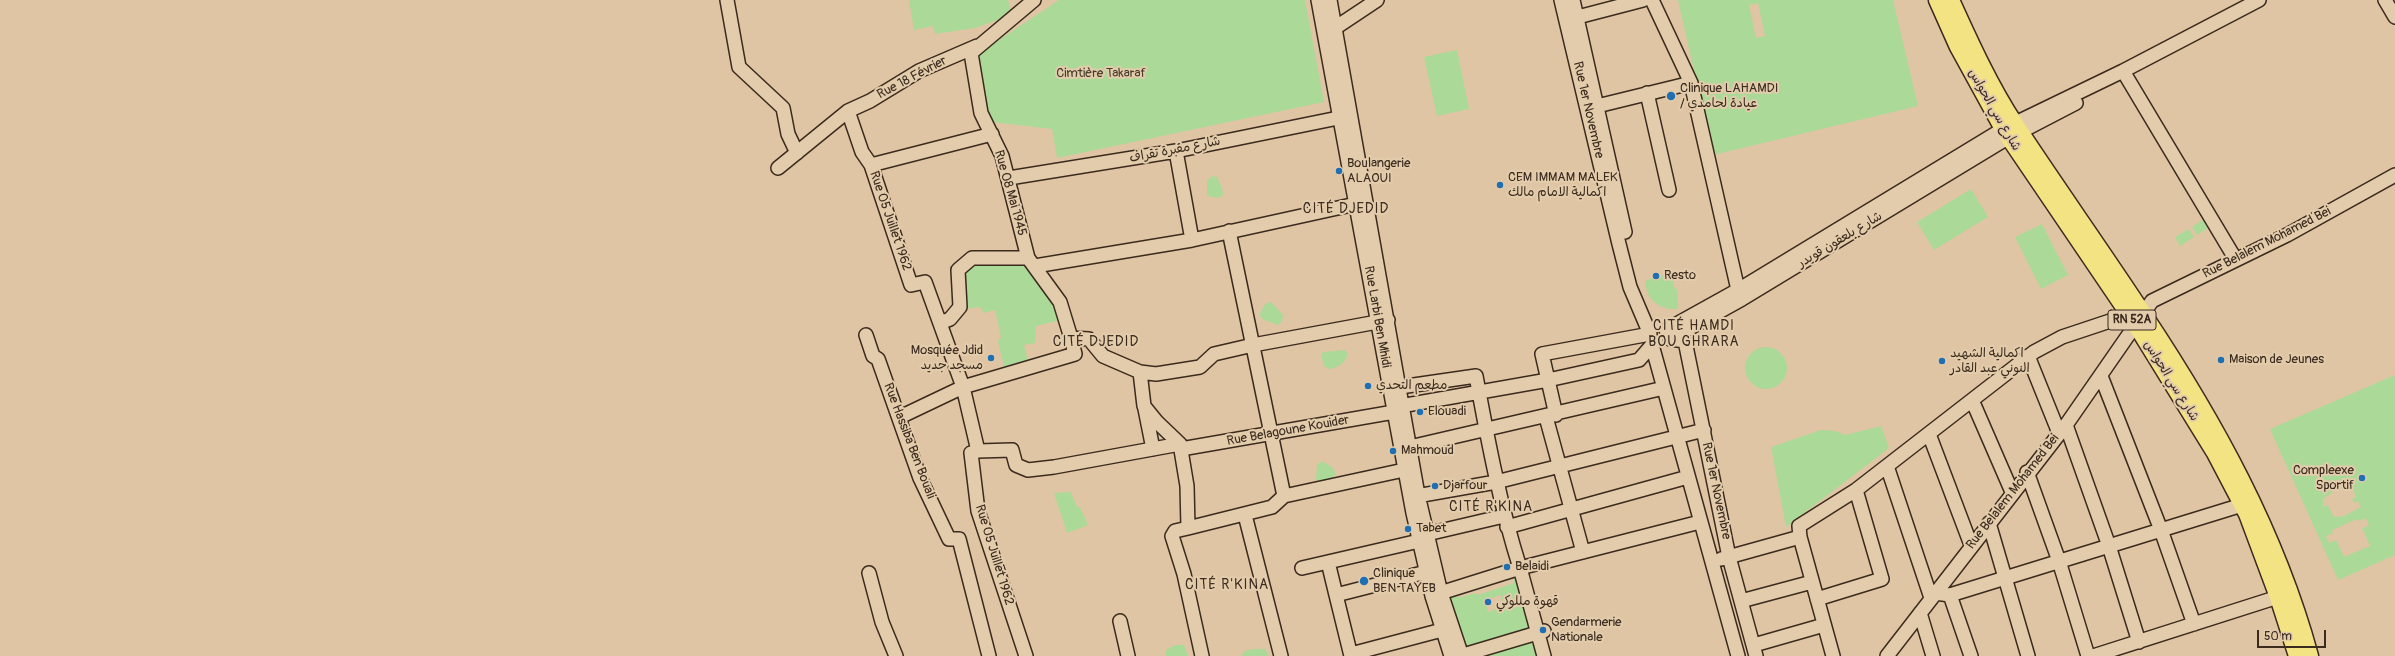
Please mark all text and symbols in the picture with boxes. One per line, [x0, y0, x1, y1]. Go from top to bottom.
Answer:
street label: Rue 18 Février [875, 53, 949, 103]
street label: Rue 1er Novembre [1569, 60, 1607, 160]
park label: Cimtière Takaraf [1056, 66, 1146, 82]
street label: شارع سي الحواس [1964, 66, 2024, 154]
place label: Clinique LAHAMDI / عيادة لحامدي [1680, 81, 1778, 112]
marker: Clinique LAHAMDI / عيادة لحامدي [1665, 90, 1677, 102]
street label: شارع مقبرة تقراف [1128, 134, 1222, 166]
street label: Rue 08 Mai 1945 [990, 148, 1030, 238]
place label: Boulangerie ALAOUI [1347, 156, 1410, 187]
marker: Boulangerie ALAOUI [1334, 166, 1344, 176]
street label: Rue 05 Juillet 1962 [866, 169, 914, 273]
place label: CEM IMMAM MALEK اكمالية الامام مالك [1508, 170, 1618, 201]
marker: CEM IMMAM MALEK اكمالية الامام مالك [1495, 180, 1505, 190]
district label: CITÉ DJEDID [1303, 201, 1389, 217]
street label: Rue Belalem Mohamed Bei [2200, 204, 2334, 282]
street label: شارع بلعقون قويدر [1795, 209, 1885, 271]
street label: Rue Larbi Ben Mhidi [1360, 265, 1394, 369]
place label: Resto [1664, 268, 1696, 284]
marker: Resto [1651, 271, 1661, 281]
road number: RN 52A [2108, 310, 2156, 330]
district label: CITÉ HAMDI BOU GHRARA [1648, 318, 1740, 350]
district label: CITÉ DJEDID [1053, 334, 1139, 350]
street label: شارع سي الحواس [2140, 338, 2202, 424]
place label: Mosquée Jdid مسجد جديد [911, 343, 983, 374]
place label: اكمالية الشهيد النوني عبد القادر [1950, 346, 2030, 377]
place label: Maison de Jeunes [2229, 352, 2324, 368]
marker: Mosquée Jdid مسجد جديد [986, 353, 996, 363]
marker: Maison de Jeunes [2216, 355, 2226, 365]
marker: اكمالية الشهيد النوني عبد القادر [1937, 356, 1947, 366]
place label: مطعم التحدي [1376, 378, 1447, 394]
street label: Rue Hassiba Ben Bouali [880, 381, 938, 501]
marker: مطعم التحدي [1363, 381, 1373, 391]
place label: Elouadi [1428, 404, 1466, 420]
marker: Elouadi [1415, 407, 1425, 417]
street label: Rue Belagoune Kouider [1226, 413, 1350, 449]
street label: Rue Belalem Mohamed Bei [1963, 431, 2063, 553]
street label: Rue 1er Novembre [1698, 441, 1734, 541]
place label: Mahmoud [1401, 443, 1454, 459]
marker: Mahmoud [1388, 446, 1398, 456]
place label: Compleexe Sportif [2293, 463, 2354, 494]
marker: Compleexe Sportif [2357, 473, 2367, 483]
place label: Djarfour [1443, 478, 1487, 494]
marker: Djarfour [1430, 481, 1440, 491]
district label: CITÉ R'KINA [1449, 499, 1533, 515]
street label: Rue 05 Juillet 1962 [971, 503, 1017, 607]
place label: Tabet [1416, 521, 1447, 537]
marker: Tabet [1403, 524, 1413, 534]
place label: Belaidi [1515, 559, 1549, 575]
marker: Belaidi [1502, 562, 1512, 572]
place label: Clinique BEN TAYEB [1373, 566, 1436, 597]
marker: Clinique BEN TAYEB [1358, 575, 1370, 587]
district label: CITÉ R'KINA [1185, 577, 1269, 593]
place label: قهوة مللوكي [1496, 594, 1559, 610]
marker: قهوة مللوكي [1483, 597, 1493, 607]
place label: Gendarmerie Nationale [1551, 615, 1621, 646]
scale bar [2259, 622, 2328, 648]
marker: Gendarmerie Nationale [1538, 625, 1548, 635]
text: 50 m [2264, 629, 2292, 644]

